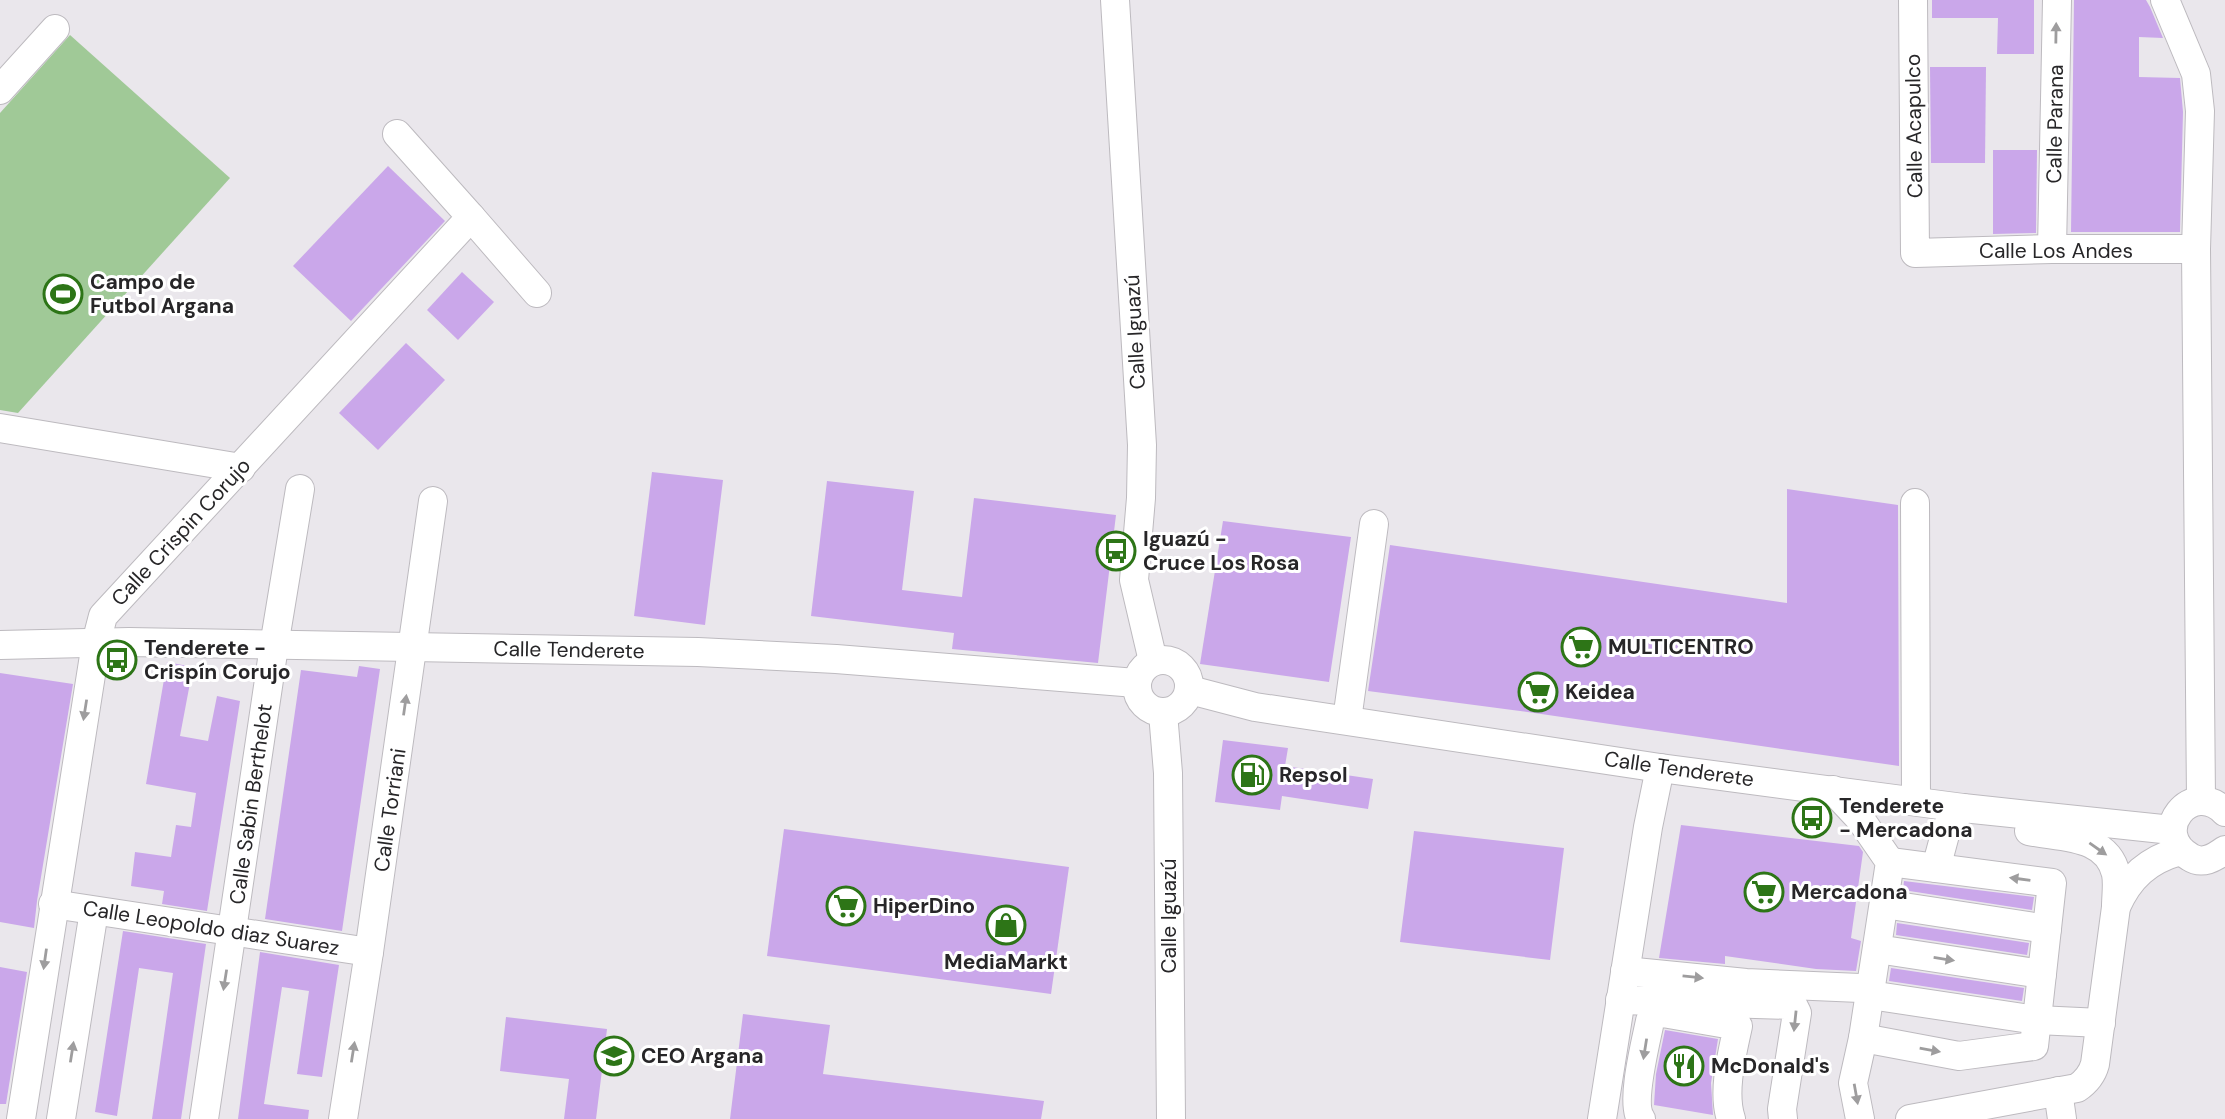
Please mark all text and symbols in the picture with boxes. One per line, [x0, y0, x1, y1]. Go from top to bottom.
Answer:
one-way arrow [2051, 22, 2062, 44]
street label: Calle Acapulco [1899, 54, 1929, 198]
street label: Calle Parana [2040, 64, 2070, 184]
street label: Calle Los Andes [1979, 237, 2133, 265]
place label: Campo de Futbol Argana [90, 268, 234, 320]
sports icon: Campo de Futbol Argana [42, 273, 84, 315]
street label: Calle Iguazú [1118, 274, 1152, 390]
street label: Calle Crispin Corujo [105, 452, 257, 612]
place label: Iguazú - Cruce Los Rosa [1143, 525, 1299, 577]
bus stop icon: Iguazú - Cruce Los Rosa [1095, 530, 1137, 572]
supermarket icon: MULTICENTRO [1560, 626, 1602, 668]
place label: MULTICENTRO [1608, 633, 1754, 661]
place label: Tenderete - Crispín Corujo [144, 634, 291, 686]
street label: Calle Tenderete [493, 635, 645, 665]
bus stop icon: Tenderete - Crispín Corujo [96, 639, 138, 681]
supermarket icon: Keidea [1517, 671, 1559, 713]
place label: Keidea [1565, 678, 1635, 706]
one-way arrow [400, 694, 411, 716]
one-way arrow [79, 699, 90, 721]
street label: Calle Sabin Berthelot [223, 702, 279, 906]
street label: Calle Tenderete [1602, 745, 1756, 793]
street label: Calle Torriani [367, 746, 413, 874]
fuel station icon: Repsol [1231, 754, 1273, 796]
place label: Repsol [1279, 761, 1348, 789]
place label: Tenderete - Mercadona [1839, 792, 1973, 844]
bus stop icon: Tenderete - Mercadona [1791, 797, 1833, 839]
one-way arrow [2088, 842, 2107, 856]
street label: Calle Iguazú [1155, 858, 1183, 974]
supermarket icon: Mercadona [1743, 871, 1785, 913]
one-way arrow [2009, 873, 2031, 884]
place label: Mercadona [1791, 878, 1908, 906]
supermarket icon: HiperDino [825, 885, 867, 927]
place label: HiperDino [873, 892, 975, 920]
street label: Calle Leopoldo diaz Suarez [81, 894, 341, 962]
shop icon: MediaMarkt [985, 904, 1027, 946]
one-way arrow [39, 948, 50, 970]
place label: MediaMarkt [944, 948, 1068, 976]
one-way arrow [1934, 954, 1956, 965]
one-way arrow [219, 969, 230, 991]
one-way arrow [1682, 972, 1704, 983]
one-way arrow [1789, 1010, 1800, 1032]
school or university icon: CEO Argana [593, 1035, 635, 1077]
one-way arrow [1639, 1038, 1650, 1060]
one-way arrow [67, 1040, 78, 1062]
one-way arrow [348, 1041, 359, 1063]
place label: CEO Argana [641, 1042, 763, 1070]
restaurant icon: McDonald's [1663, 1045, 1705, 1087]
one-way arrow [1919, 1045, 1941, 1056]
place label: McDonald's [1711, 1052, 1830, 1080]
one-way arrow [1850, 1083, 1861, 1105]

